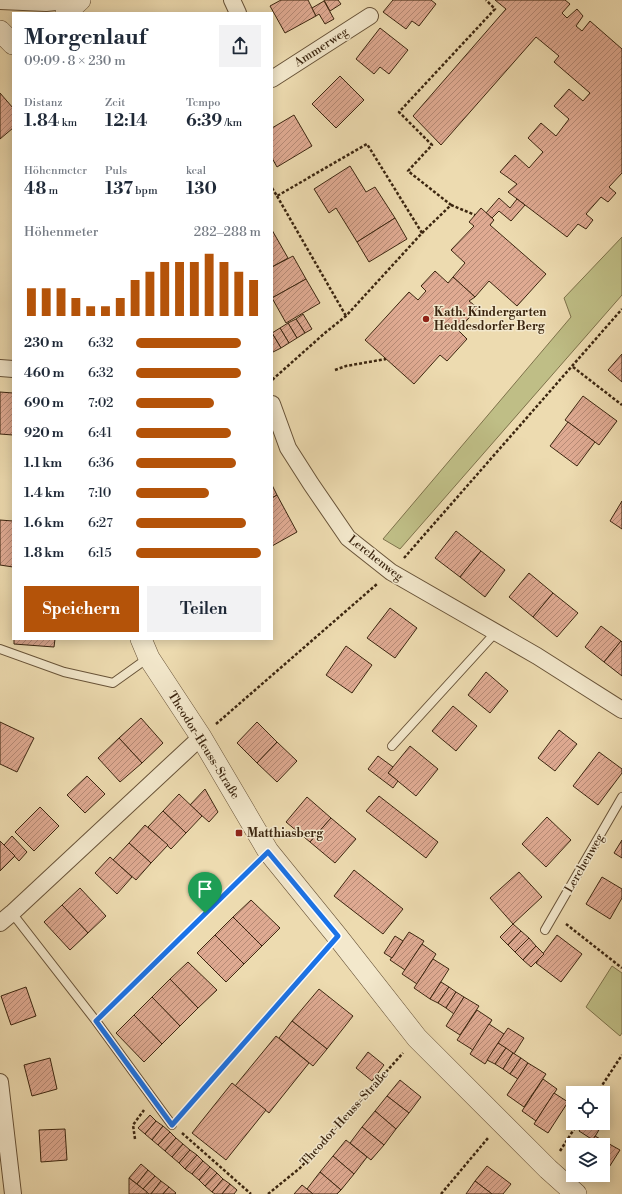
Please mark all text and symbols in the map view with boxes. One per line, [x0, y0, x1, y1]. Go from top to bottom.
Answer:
text: Morgenlauf [24, 24, 146, 51]
street label: Ammerweg [291, 24, 352, 71]
button: share [219, 25, 261, 67]
text: 09:09 · 8 × 230 m [24, 53, 126, 69]
text: Distanz [24, 96, 63, 110]
text: Zeit [105, 96, 125, 110]
text: Tempo [186, 96, 220, 110]
text: 1.84 [24, 110, 59, 132]
text: 12:14 [105, 110, 148, 132]
text: 6:39 [186, 110, 222, 132]
text: km [59, 116, 77, 130]
text: /km [222, 116, 242, 130]
text: Höhenmeter [24, 164, 87, 178]
text: Puls [105, 164, 127, 178]
text: kcal [186, 164, 206, 178]
text: 48 [24, 178, 46, 200]
text: 137 [105, 178, 133, 200]
text: 130 [186, 178, 217, 200]
text: m [46, 184, 58, 198]
text: bpm [133, 184, 158, 198]
text: Höhenmeter [24, 224, 98, 240]
text: 282–288 m [194, 224, 261, 240]
place label: Kath. Kindergarten Heddesdorfer Berg [434, 305, 547, 334]
marker: Kath. Kindergarten Heddesdorfer Berg [421, 314, 431, 324]
text: 230 m [24, 335, 63, 351]
text: 6:32 [88, 335, 113, 351]
text: 460 m [24, 365, 64, 381]
text: 6:32 [88, 365, 113, 381]
text: 690 m [24, 395, 64, 411]
text: 7:02 [88, 395, 113, 411]
text: 920 m [24, 425, 64, 441]
text: 6:41 [88, 425, 112, 441]
text: 1.1 km [24, 455, 62, 471]
text: 6:36 [88, 455, 114, 471]
text: 1.4 km [24, 485, 65, 501]
text: 7:10 [88, 485, 111, 501]
text: 1.6 km [24, 515, 64, 531]
text: 6:27 [88, 515, 113, 531]
street label: Lerchenweg [345, 532, 407, 585]
text: 1.8 km [24, 545, 64, 561]
text: 6:15 [88, 545, 112, 561]
button: Speichern [24, 586, 139, 632]
button: Teilen [147, 586, 261, 632]
street label: Theodor-Heuss-Straße [164, 689, 243, 802]
place label: Matthiasberg [247, 826, 324, 841]
marker: Matthiasberg [234, 828, 244, 838]
street label: Lerchenweg [561, 830, 608, 896]
pin [188, 872, 222, 913]
icon: arrive [194, 878, 216, 900]
street label: Theodor-Heuss-Straße [297, 1067, 391, 1169]
map controls [566, 1086, 610, 1182]
button: locate [566, 1086, 610, 1130]
button: layers [566, 1138, 610, 1182]

